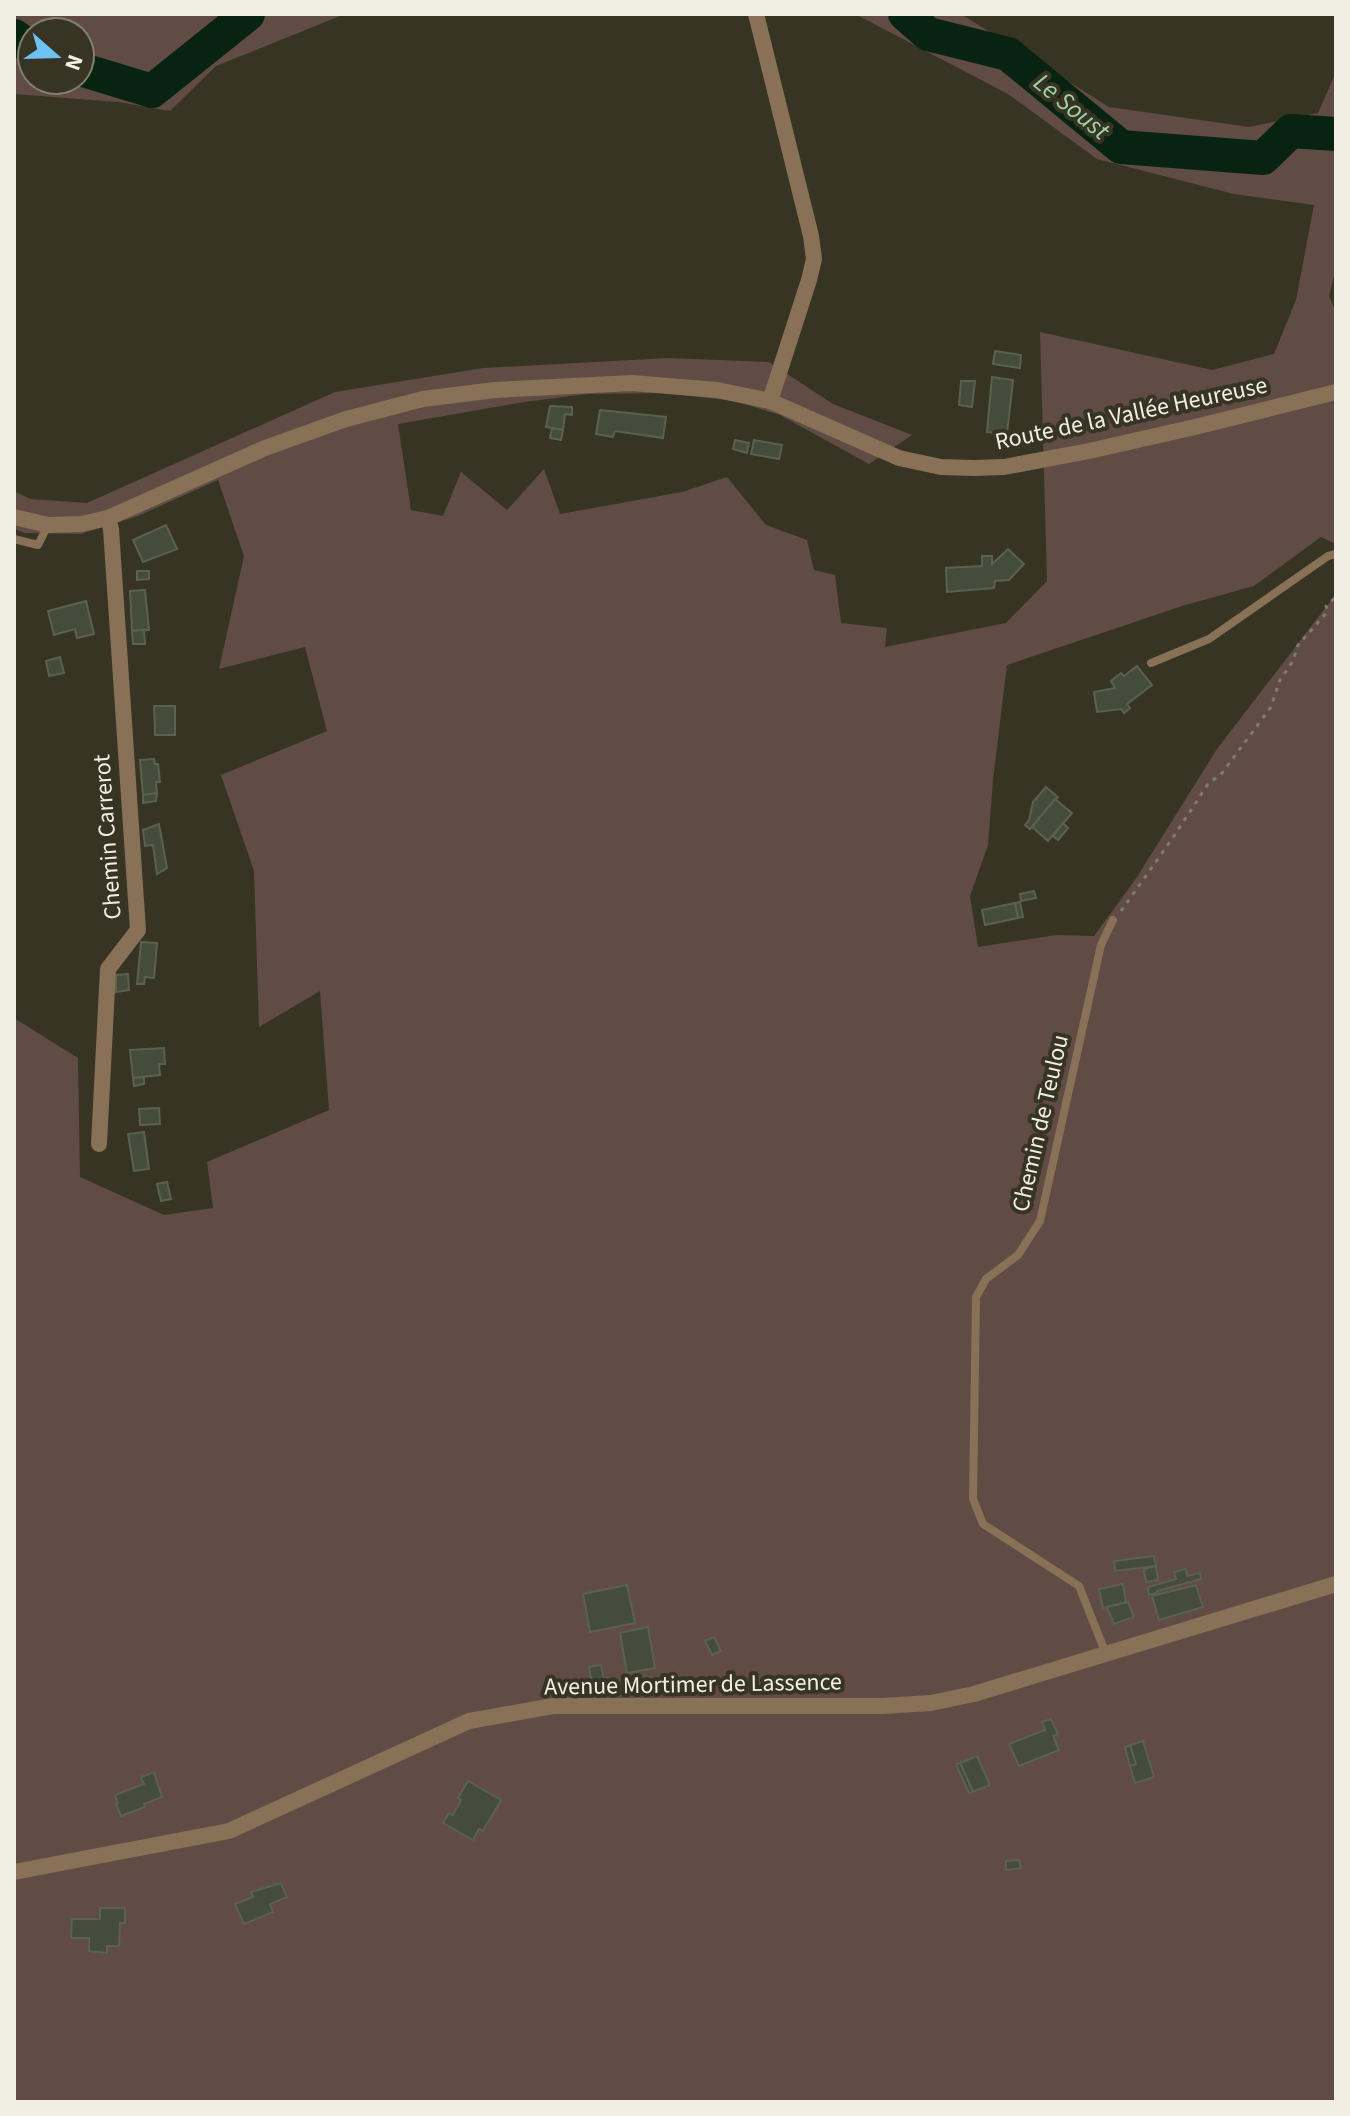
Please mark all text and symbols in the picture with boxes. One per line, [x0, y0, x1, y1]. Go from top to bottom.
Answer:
north arrow [16, 16, 96, 96]
text: N [56, 50, 91, 75]
water label: Le Soust [1026, 64, 1118, 149]
street label: Route de la Vallée Heureuse [992, 368, 1270, 459]
street label: Chemin Carrerot [84, 753, 131, 921]
street label: Chemin de Teulou [1003, 1031, 1078, 1215]
street label: Avenue Mortimer de Lassence [544, 1664, 842, 1705]

